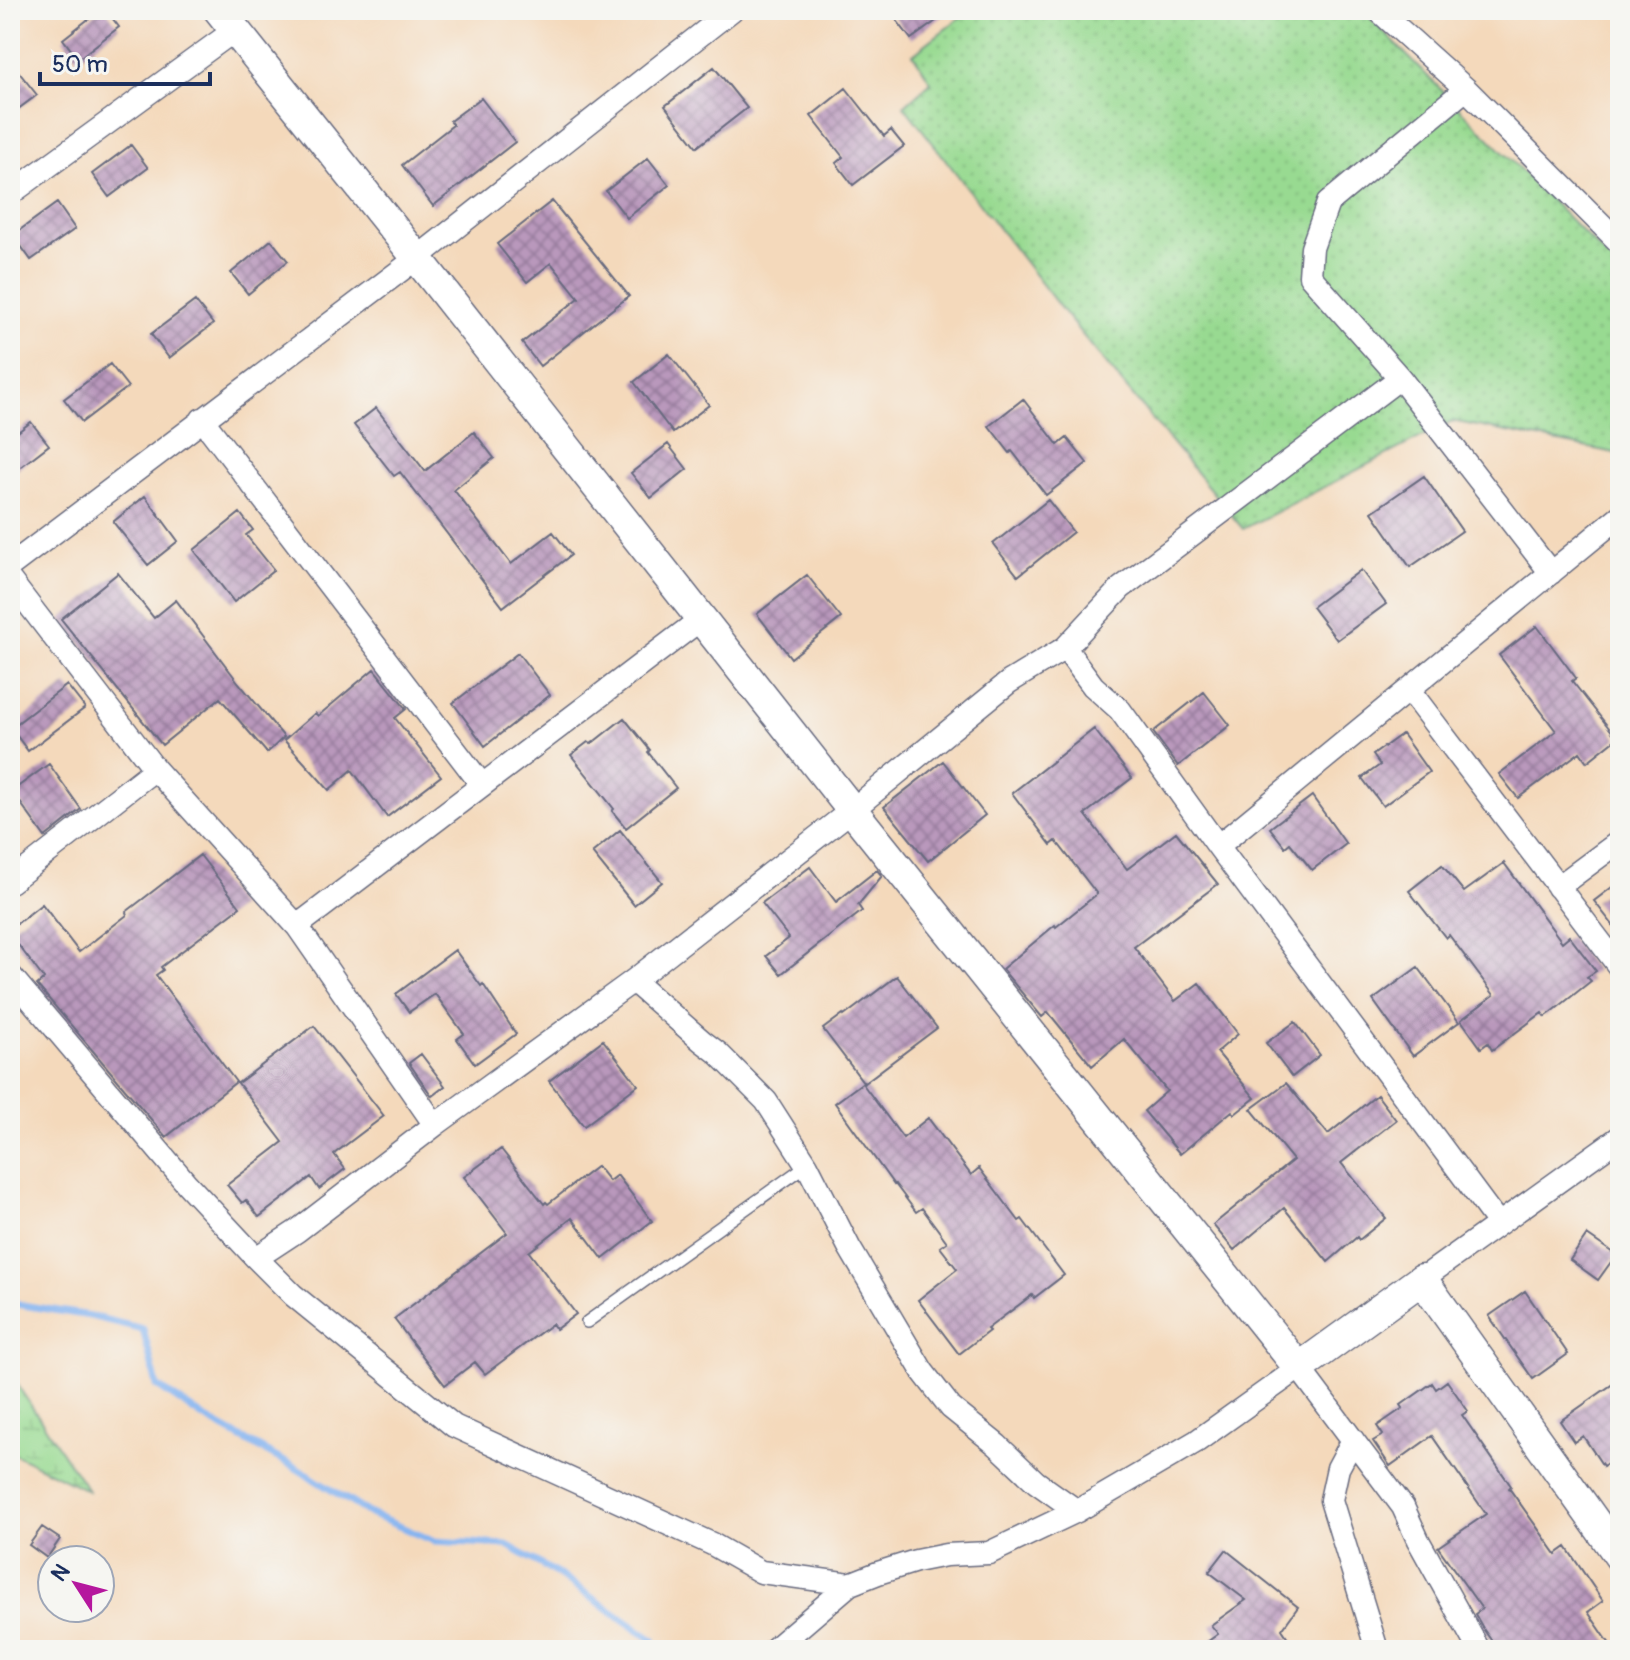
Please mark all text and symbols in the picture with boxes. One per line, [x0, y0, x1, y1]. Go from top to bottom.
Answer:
scale bar [40, 36, 210, 86]
text: 50 m [52, 50, 108, 79]
north arrow [36, 1544, 116, 1624]
text: N [45, 1558, 76, 1587]

